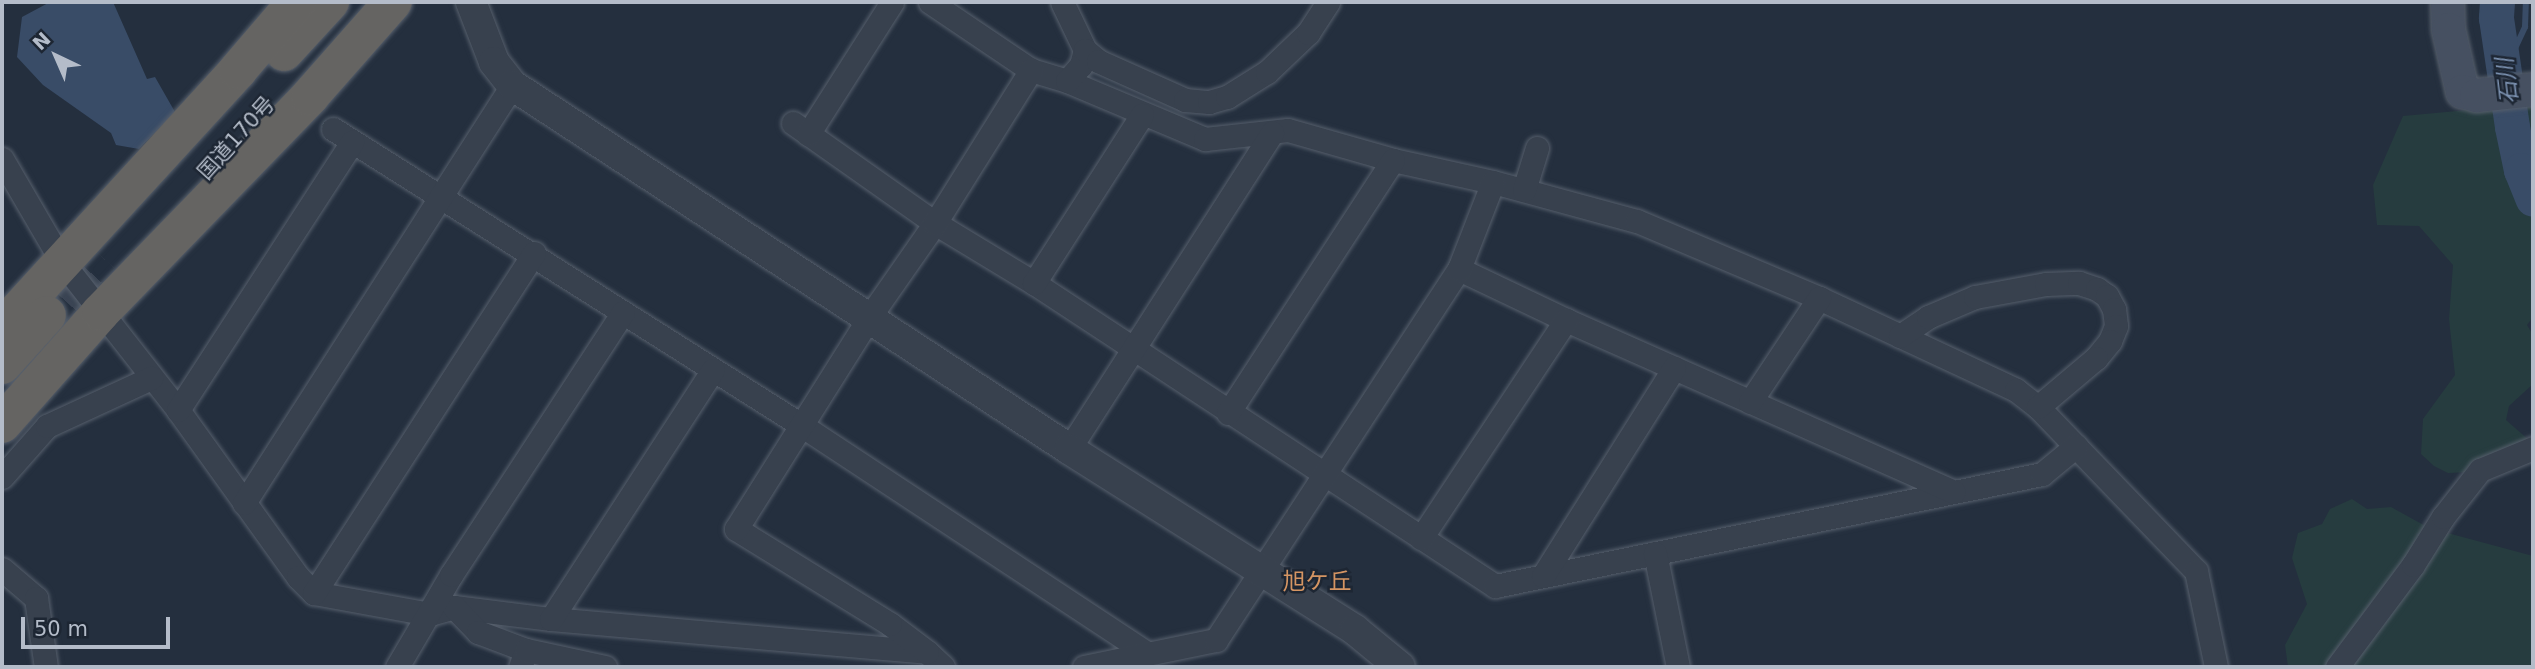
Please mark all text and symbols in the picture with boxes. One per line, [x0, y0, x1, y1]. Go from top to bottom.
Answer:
north arrow [21, 21, 91, 91]
text: N [28, 27, 55, 54]
water label: 石川 [2490, 56, 2524, 106]
street label: 国道170号 [192, 91, 280, 185]
district label: 旭ケ丘 [1283, 567, 1351, 595]
scale bar [24, 602, 173, 646]
text: 50 m [34, 617, 88, 641]

